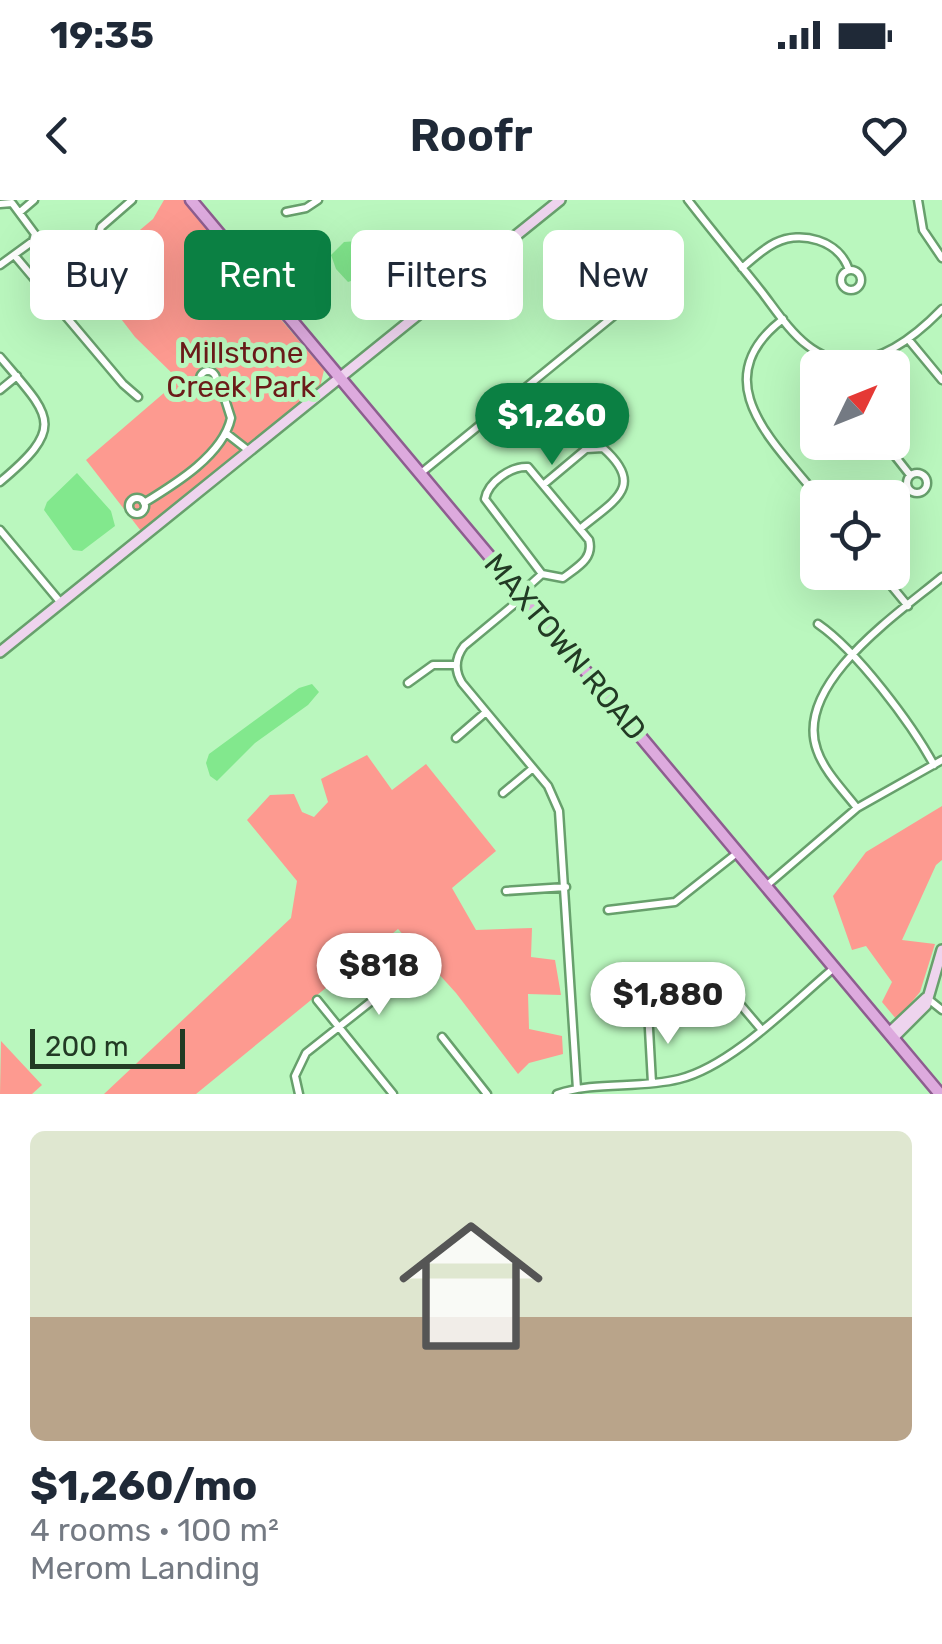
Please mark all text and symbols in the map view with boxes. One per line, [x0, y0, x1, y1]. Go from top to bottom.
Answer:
text: 19:35 [50, 12, 154, 58]
icon: back [30, 108, 85, 163]
icon: heart [857, 108, 912, 163]
text: Roofr [409, 109, 533, 162]
chip: Buy [30, 230, 164, 320]
chip: Rent [184, 230, 331, 320]
chip: Filters [351, 230, 523, 320]
chip: New [543, 230, 684, 320]
park label: Millstone Creek Park [166, 335, 316, 405]
north arrow [800, 350, 910, 460]
map controls [800, 350, 910, 590]
pin: $1,260 [471, 383, 633, 468]
text: $1,260 [497, 396, 607, 434]
button: locate [800, 480, 910, 590]
street label: MAXTOWN ROAD [477, 546, 653, 748]
pin: $818 [320, 933, 438, 1018]
text: $818 [339, 946, 419, 984]
pin: $1,880 [587, 962, 749, 1047]
text: $1,880 [612, 975, 724, 1013]
scale bar [30, 1024, 185, 1068]
text: 200 m [45, 1030, 129, 1063]
icon: home [381, 1196, 561, 1376]
text: $1,260/mo [30, 1461, 258, 1511]
text: 4 rooms · 100 m² [30, 1511, 279, 1549]
text: Merom Landing [30, 1549, 260, 1587]

